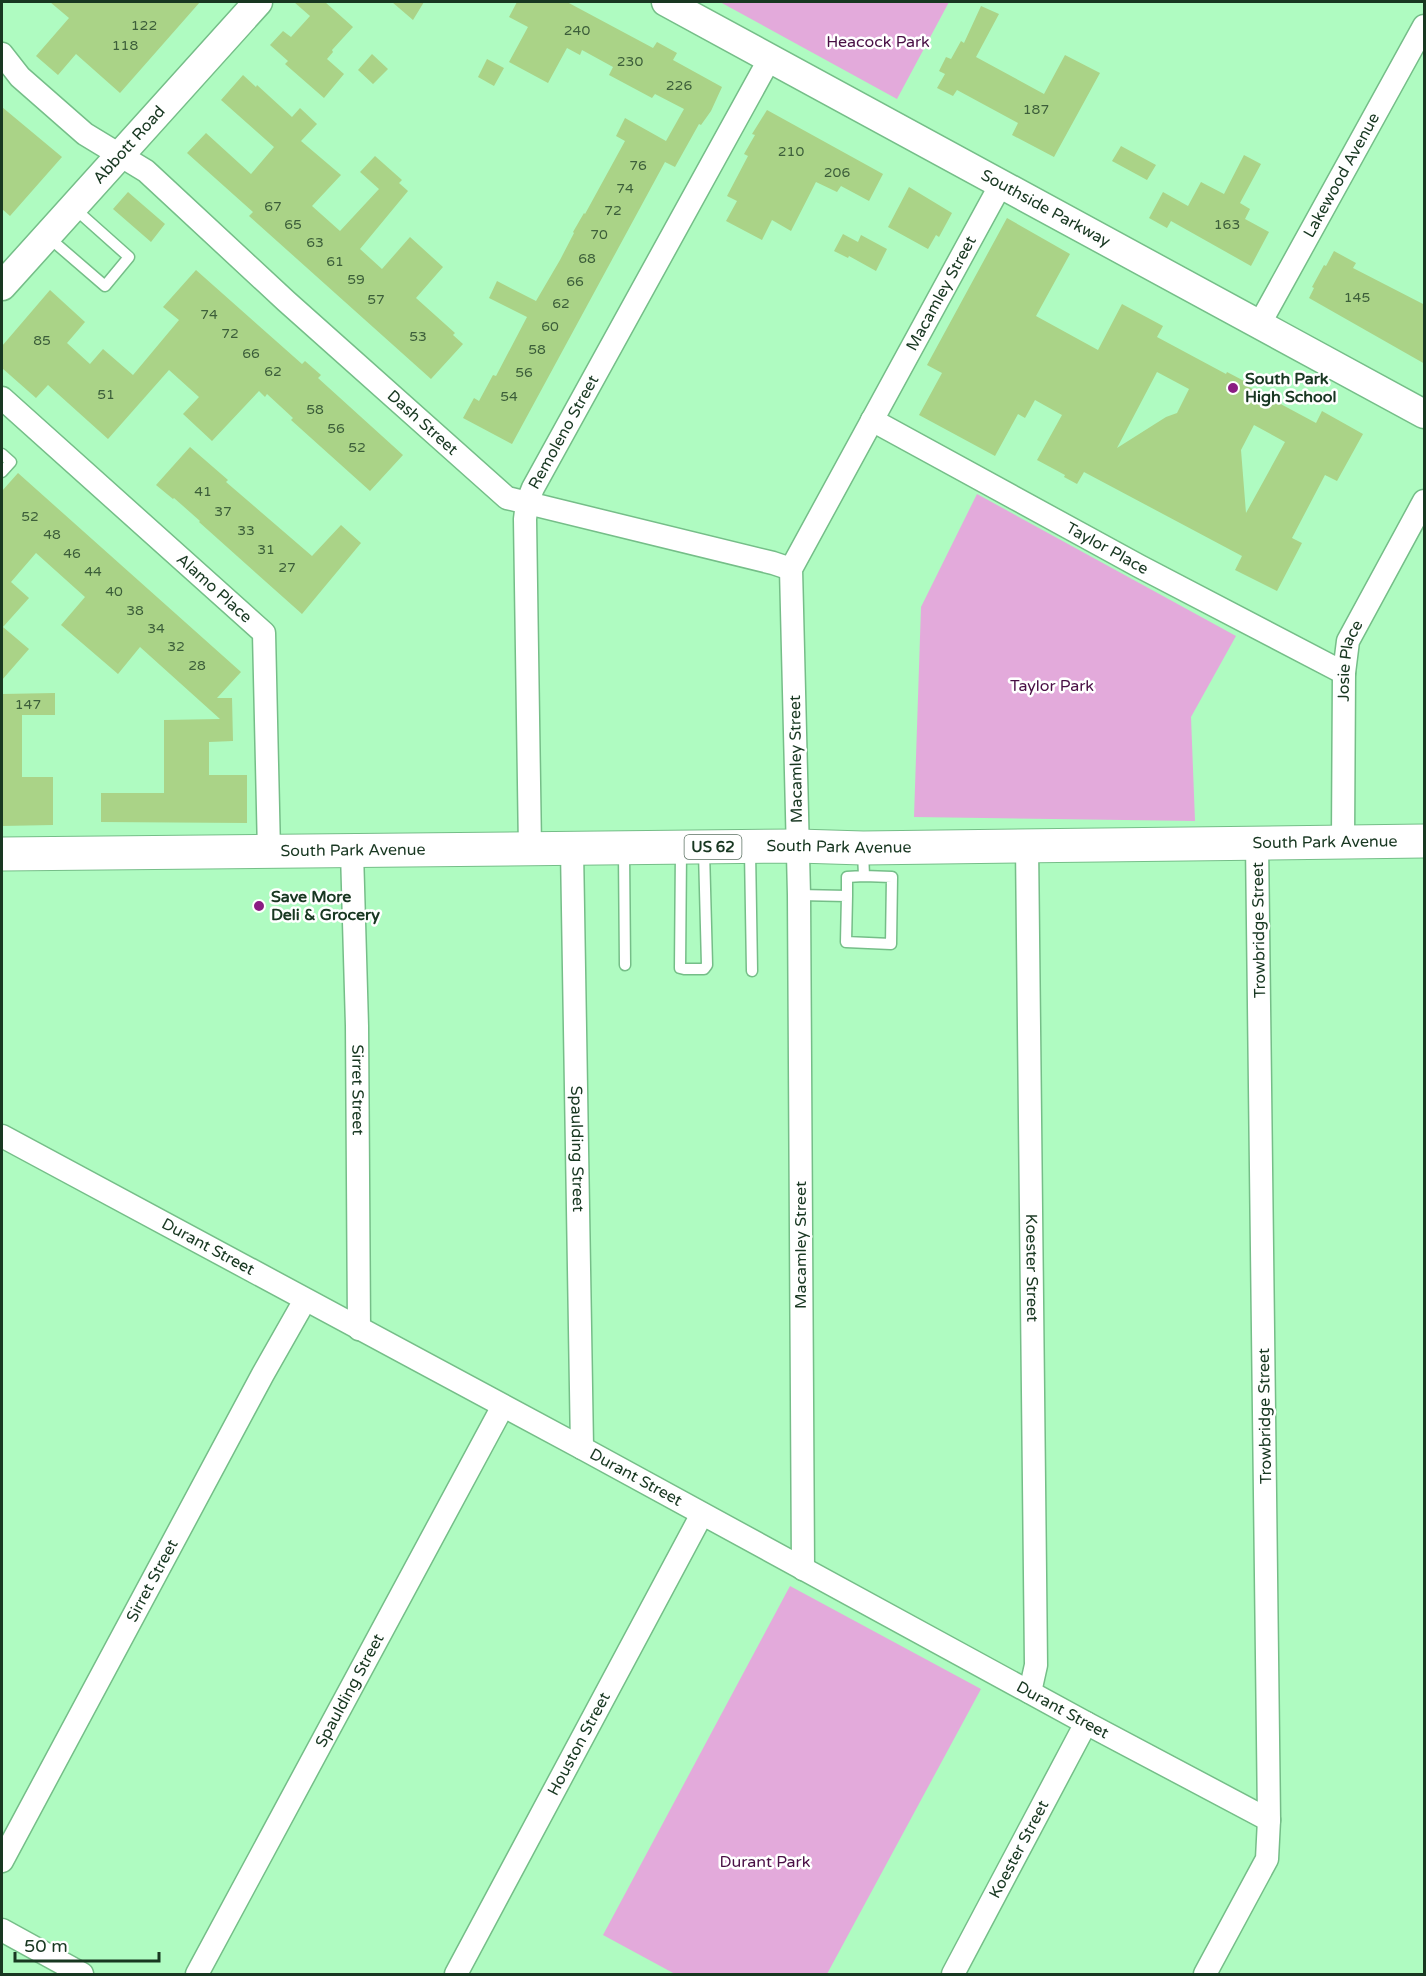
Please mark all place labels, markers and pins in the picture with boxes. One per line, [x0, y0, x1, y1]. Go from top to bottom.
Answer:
place label: South Park High School [1245, 369, 1336, 407]
marker: South Park High School [1226, 381, 1240, 395]
place label: Save More Deli & Grocery [271, 887, 380, 925]
marker: Save More Deli & Grocery [252, 899, 266, 913]

